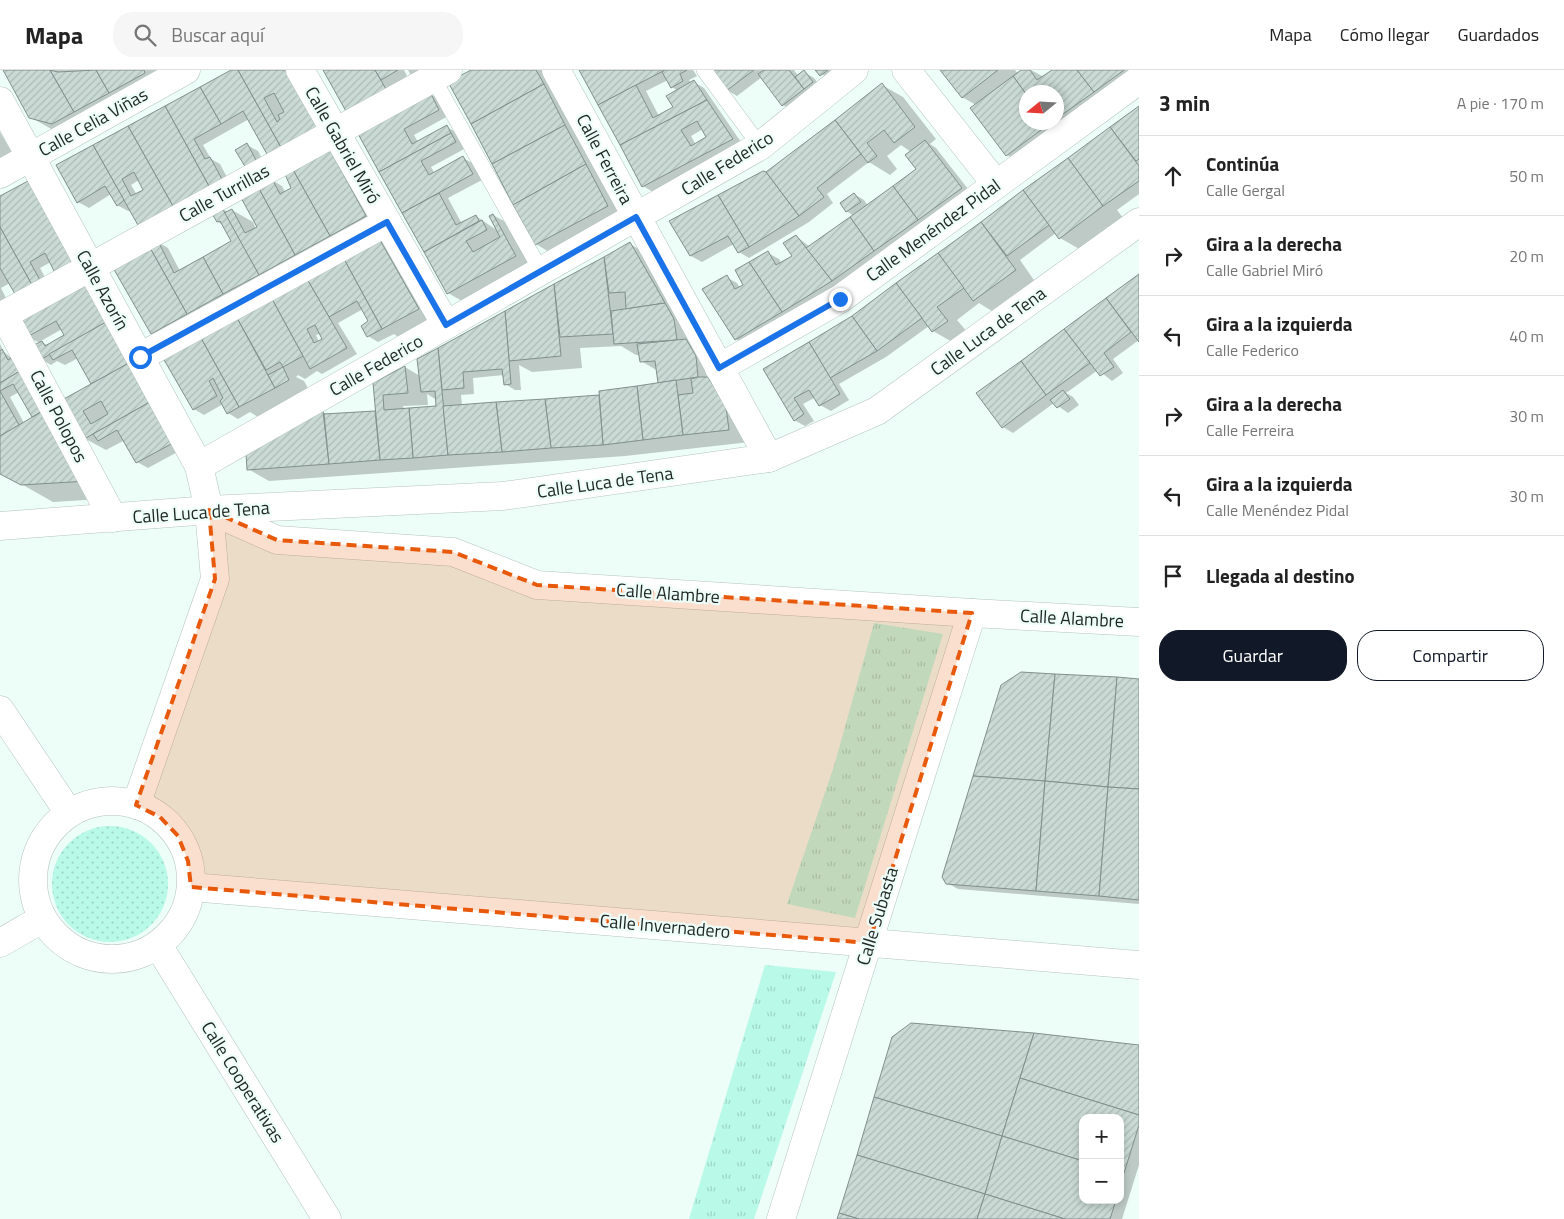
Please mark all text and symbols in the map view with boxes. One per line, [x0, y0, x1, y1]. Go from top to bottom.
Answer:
search box [113, 12, 463, 57]
text: Mapa [25, 17, 83, 53]
text: Buscar aquí [171, 20, 264, 49]
icon: search [131, 21, 159, 49]
text: Mapa [1269, 21, 1312, 48]
text: Cómo llegar [1340, 21, 1429, 48]
text: Guardados [1457, 21, 1539, 48]
street label: Calle Celia Viñas [33, 81, 153, 163]
street label: Calle Gabriel Miró [298, 81, 388, 209]
north arrow [1019, 85, 1064, 130]
text: 3 min [1159, 87, 1210, 119]
text: A pie · 170 m [1457, 91, 1544, 115]
street label: Calle Ferreira [570, 109, 640, 209]
street label: Calle Federico [676, 124, 778, 202]
text: Continúa [1206, 149, 1279, 178]
street label: Calle Turrillas [174, 157, 274, 229]
icon: ahead [1159, 162, 1187, 190]
text: 50 m [1509, 164, 1544, 188]
street label: Calle Menéndez Pidal [860, 172, 1006, 288]
text: Calle Gergal [1206, 178, 1285, 202]
text: Gira a la derecha [1206, 229, 1342, 258]
icon: right [1159, 242, 1187, 270]
text: 20 m [1509, 244, 1544, 268]
street label: Calle Azorín [70, 245, 136, 335]
text: Calle Gabriel Miró [1206, 258, 1323, 282]
street label: Calle Luca de Tena [925, 280, 1051, 382]
route end [829, 288, 852, 311]
text: Gira a la izquierda [1206, 309, 1353, 338]
icon: left [1159, 322, 1187, 350]
text: 40 m [1509, 324, 1544, 348]
street label: Calle Federico [324, 327, 428, 403]
text: Calle Federico [1206, 338, 1299, 362]
route start [129, 346, 152, 369]
street label: Calle Polopos [23, 365, 95, 467]
text: Gira a la derecha [1206, 389, 1342, 418]
icon: right [1159, 402, 1187, 430]
text: 30 m [1509, 404, 1544, 428]
text: Calle Ferreira [1206, 418, 1294, 442]
street label: Calle Luca de Tena [535, 459, 675, 505]
text: Gira a la izquierda [1206, 469, 1353, 498]
icon: left [1159, 482, 1187, 510]
text: 30 m [1509, 484, 1544, 508]
street label: Calle Luca de Tena [132, 494, 270, 530]
text: Calle Menéndez Pidal [1206, 498, 1349, 522]
text: Llegada al destino [1206, 561, 1355, 590]
icon: arrive [1159, 562, 1187, 590]
street label: Calle Alambre [615, 576, 721, 610]
street label: Calle Alambre [1019, 602, 1125, 634]
button: Guardar [1159, 630, 1347, 681]
button: Compartir [1357, 630, 1544, 681]
street label: Calle Subasta [849, 863, 905, 969]
street label: Calle Invernadero [599, 907, 731, 945]
street label: Calle Cooperativas [195, 1016, 291, 1148]
map controls [1079, 1114, 1124, 1204]
button: + [1079, 1114, 1124, 1159]
button: − [1079, 1159, 1124, 1204]

